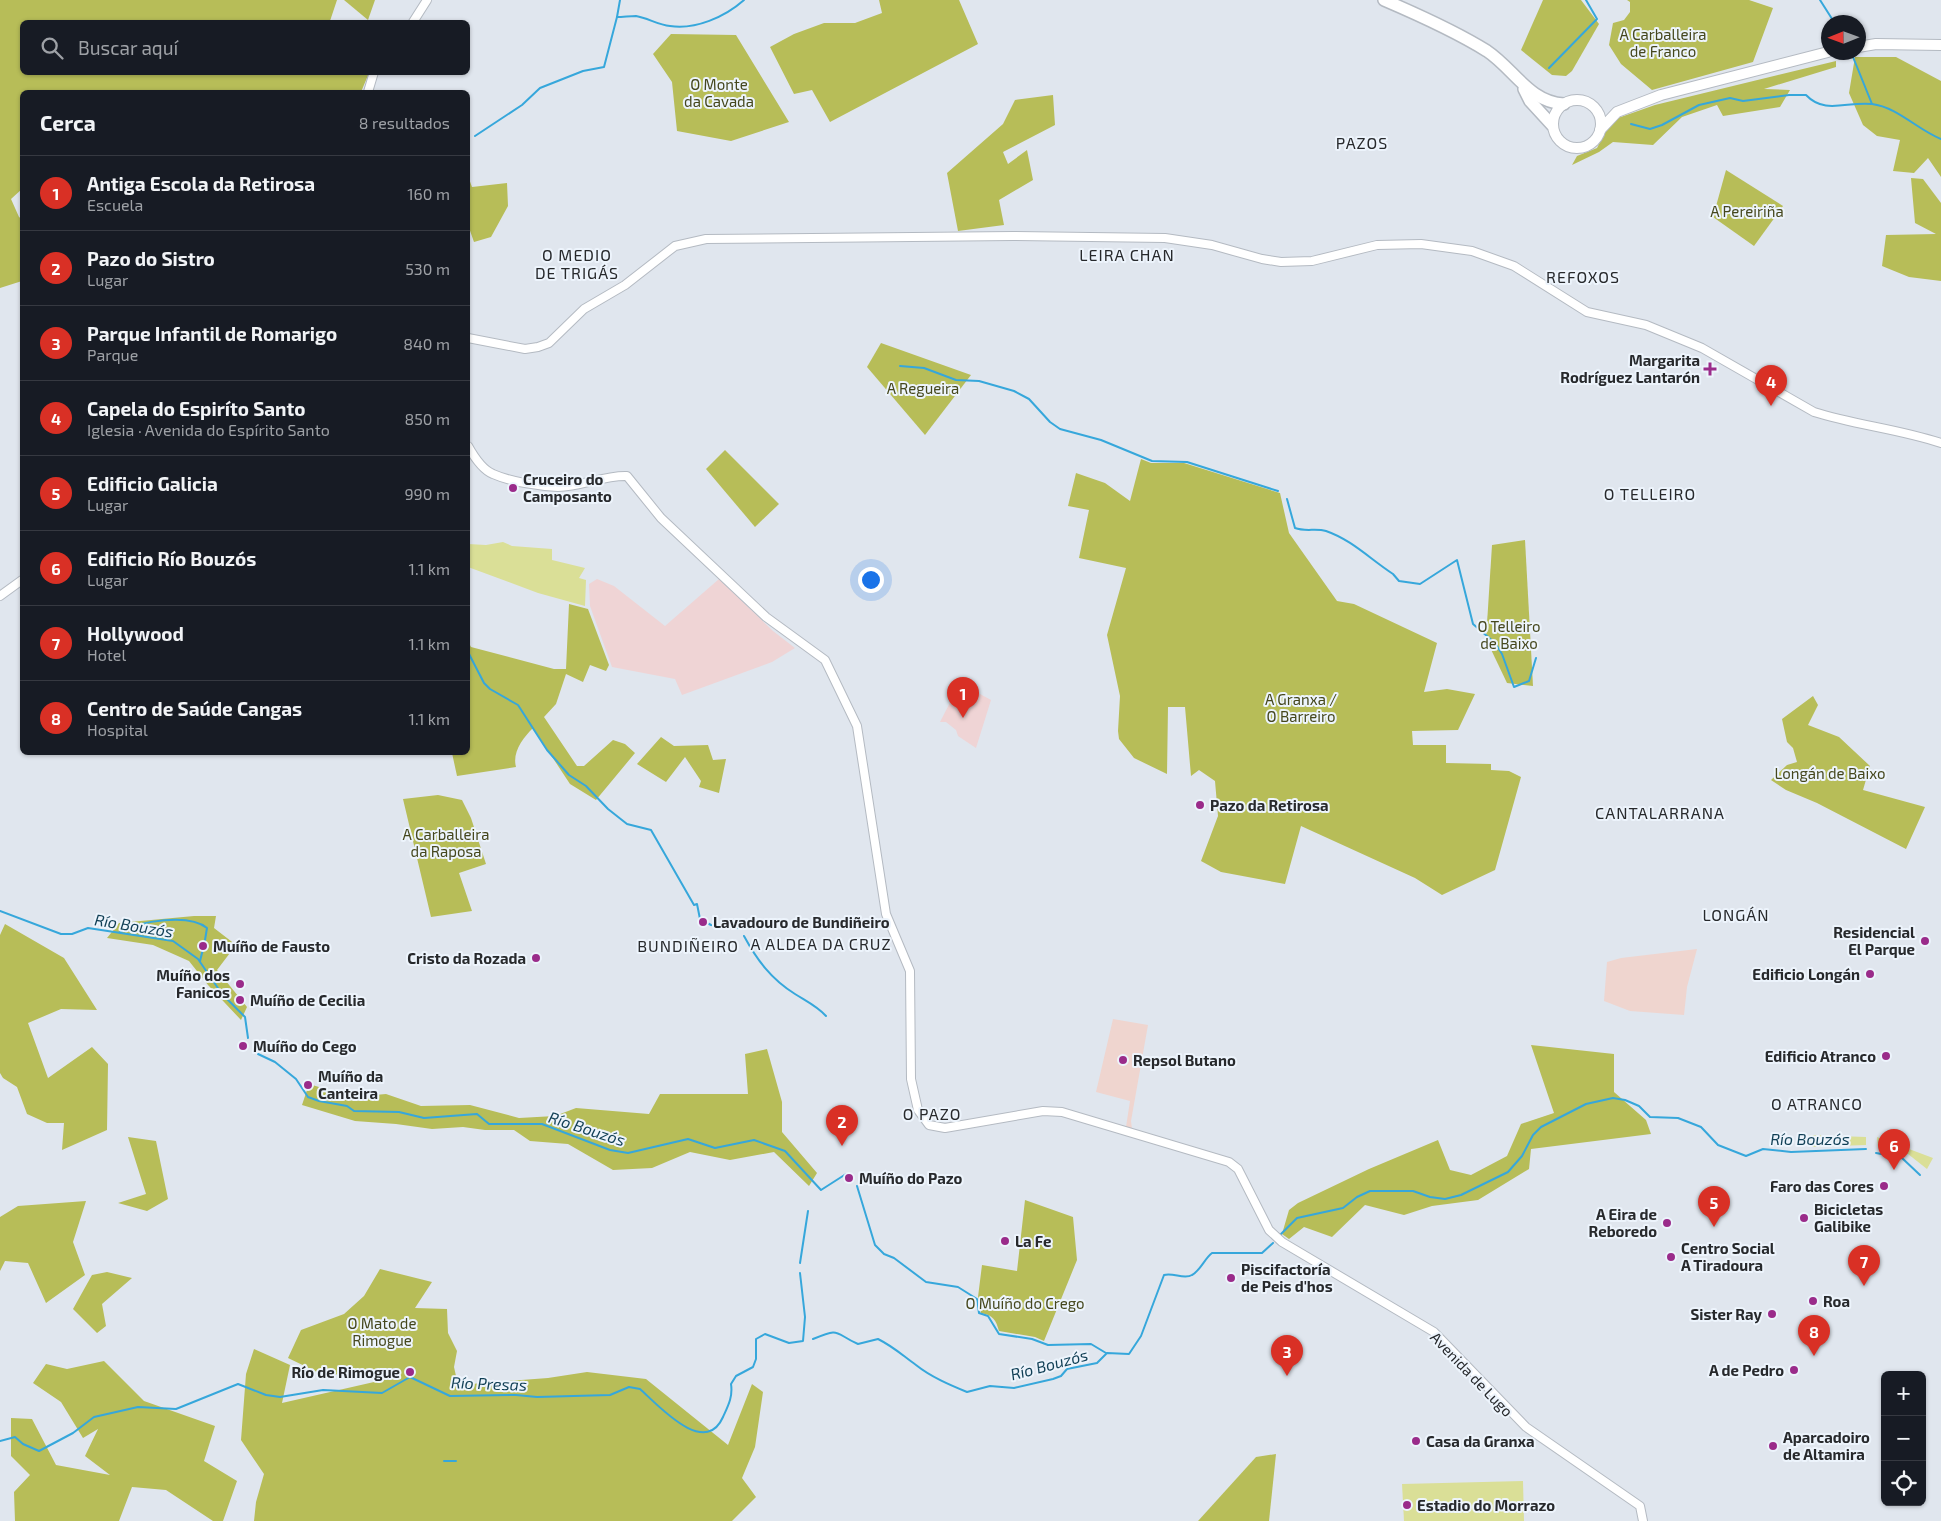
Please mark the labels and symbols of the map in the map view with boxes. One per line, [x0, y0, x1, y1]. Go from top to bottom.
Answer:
north arrow [1821, 15, 1866, 60]
park label: A Carballeira de Franco [1620, 25, 1706, 60]
park label: O Monte da Cavada [684, 75, 754, 110]
district label: PAZOS [1336, 133, 1388, 152]
park label: A Pereiriña [1710, 202, 1784, 220]
district label: O MEDIO DE TRIGÁS [535, 245, 619, 282]
district label: LEIRA CHAN [1079, 245, 1175, 264]
district label: REFOXOS [1546, 267, 1620, 286]
place label: Margarita Rodríguez Lantarón [1560, 351, 1700, 386]
marker: Margarita Rodríguez Lantarón [1704, 363, 1716, 375]
pin: 4 [1755, 365, 1787, 406]
park label: A Regueira [887, 379, 959, 397]
place label: Cruceiro do Camposanto [523, 470, 612, 505]
marker: Cruceiro do Camposanto [507, 482, 519, 494]
district label: O TELLEIRO [1604, 484, 1696, 503]
your location [858, 567, 884, 593]
park label: O Telleiro de Baixo [1477, 617, 1541, 652]
pin: 1 [947, 677, 979, 718]
park label: A Granxa / O Barreiro [1265, 690, 1337, 725]
park label: Longán de Baixo [1774, 764, 1886, 782]
place label: Pazo da Retirosa [1210, 796, 1328, 814]
marker: Pazo da Retirosa [1194, 799, 1206, 811]
district label: CANTALARRANA [1595, 803, 1725, 822]
park label: A Carballeira da Raposa [403, 825, 489, 860]
district label: LONGÁN [1702, 905, 1770, 924]
water label: Río Bouzós [93, 909, 175, 941]
place label: Lavadouro de Bundiñeiro [713, 913, 890, 931]
marker: Lavadouro de Bundiñeiro [697, 916, 709, 928]
place label: Residencial El Parque [1833, 923, 1915, 958]
district label: A ALDEA DA CRUZ [750, 934, 892, 953]
marker: Residencial El Parque [1919, 935, 1931, 947]
district label: BUNDIÑEIRO [637, 936, 739, 955]
place label: Muíño de Fausto [213, 937, 330, 955]
marker: Muíño de Fausto [197, 940, 209, 952]
place label: Cristo da Rozada [407, 949, 526, 967]
marker: Cristo da Rozada [530, 952, 542, 964]
place label: Edificio Longán [1752, 965, 1860, 983]
place label: Muíño dos Fanicos [156, 966, 230, 1001]
marker: Edificio Longán [1864, 968, 1876, 980]
marker: Muíño dos Fanicos [234, 978, 246, 990]
place label: Muíño de Cecilia [250, 991, 365, 1009]
marker: Muíño de Cecilia [234, 994, 246, 1006]
place label: Muíño do Cego [253, 1037, 357, 1055]
marker: Muíño do Cego [237, 1040, 249, 1052]
place label: Edificio Atranco [1765, 1047, 1876, 1065]
marker: Edificio Atranco [1880, 1050, 1892, 1062]
place label: Repsol Butano [1133, 1051, 1236, 1069]
marker: Repsol Butano [1117, 1054, 1129, 1066]
place label: Muíño da Canteira [318, 1067, 383, 1102]
marker: Muíño da Canteira [302, 1079, 314, 1091]
district label: O ATRANCO [1771, 1094, 1863, 1113]
district label: O PAZO [903, 1104, 961, 1123]
pin: 2 [826, 1105, 858, 1146]
water label: Río Bouzós [546, 1107, 628, 1149]
water label: Río Bouzós [1770, 1129, 1850, 1148]
pin: 6 [1878, 1129, 1910, 1170]
place label: Muíño do Pazo [859, 1169, 963, 1187]
marker: Muíño do Pazo [843, 1172, 855, 1184]
place label: Faro das Cores [1770, 1177, 1874, 1195]
marker: Faro das Cores [1878, 1180, 1890, 1192]
pin: 5 [1698, 1186, 1730, 1227]
place label: Bicicletas Galibike [1814, 1200, 1883, 1235]
place label: A Eira de Reboredo [1589, 1205, 1657, 1240]
marker: Bicicletas Galibike [1798, 1212, 1810, 1224]
marker: A Eira de Reboredo [1661, 1217, 1673, 1229]
place label: La Fe [1015, 1232, 1051, 1250]
marker: La Fe [999, 1235, 1011, 1247]
place label: Centro Social A Tiradoura [1681, 1239, 1775, 1274]
pin: 7 [1848, 1245, 1880, 1286]
marker: Centro Social A Tiradoura [1665, 1251, 1677, 1263]
place label: Piscifactoría de Peis d'hos [1241, 1260, 1333, 1295]
marker: Piscifactoría de Peis d'hos [1225, 1272, 1237, 1284]
place label: Roa [1823, 1292, 1850, 1310]
park label: O Muíño do Crego [965, 1294, 1085, 1312]
marker: Roa [1807, 1295, 1819, 1307]
place label: Sister Ray [1690, 1305, 1763, 1324]
marker: Sister Ray [1766, 1308, 1778, 1320]
park label: O Mato de Rimogue [348, 1314, 417, 1349]
pin: 8 [1798, 1315, 1830, 1356]
street label: Avenida de Lugo [1427, 1328, 1517, 1420]
pin: 3 [1271, 1335, 1303, 1376]
water label: Río Bouzós [1008, 1345, 1090, 1383]
place label: A de Pedro [1709, 1361, 1784, 1379]
place label: Río de Rimogue [291, 1363, 400, 1381]
marker: A de Pedro [1788, 1364, 1800, 1376]
marker: Río de Rimogue [404, 1366, 416, 1378]
water label: Río Presas [451, 1372, 527, 1394]
place label: Aparcadoiro de Altamira [1783, 1428, 1870, 1463]
place label: Casa da Granxa [1426, 1432, 1535, 1450]
marker: Casa da Granxa [1410, 1435, 1422, 1447]
marker: Aparcadoiro de Altamira [1767, 1440, 1779, 1452]
place label: Estadio do Morrazo [1417, 1496, 1555, 1514]
marker: Estadio do Morrazo [1401, 1499, 1413, 1511]

